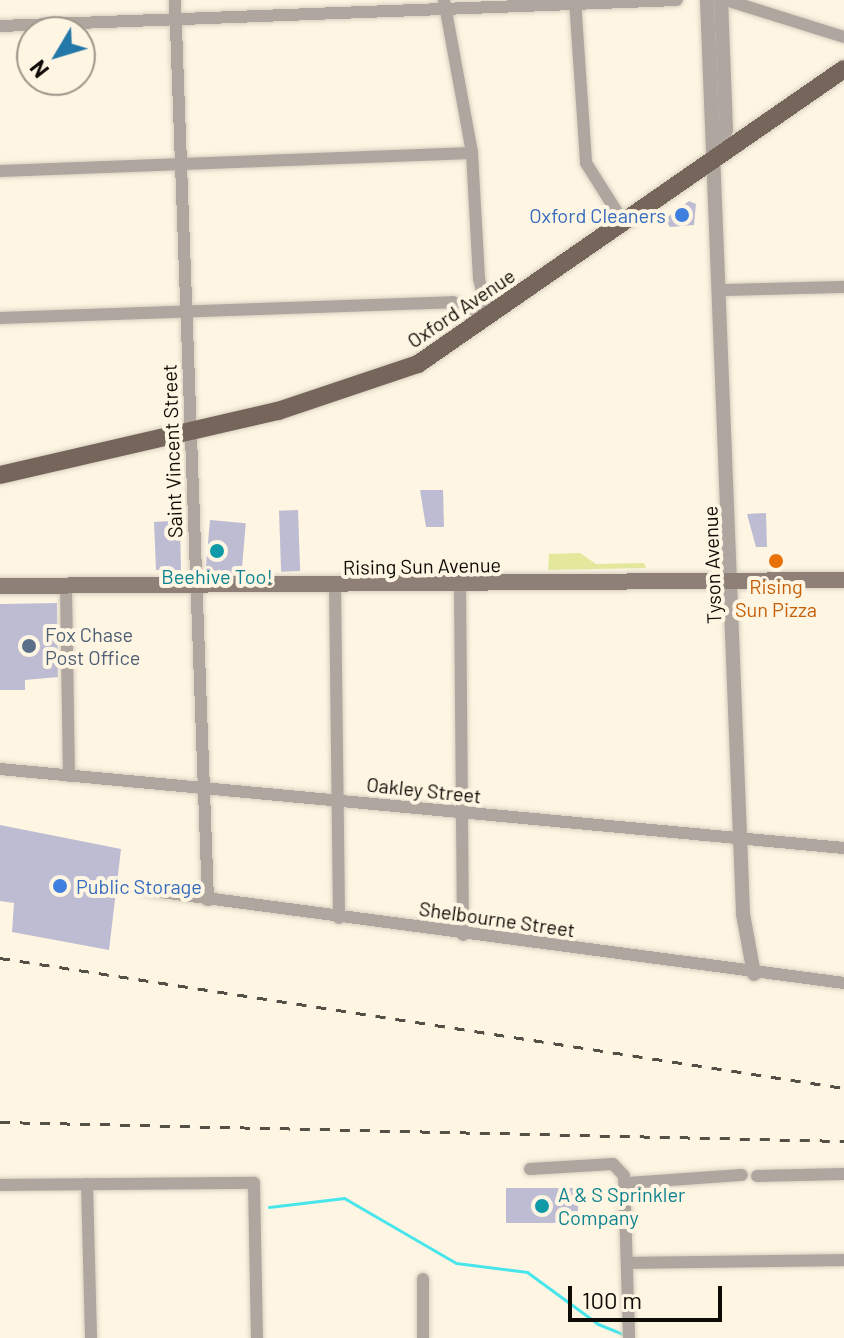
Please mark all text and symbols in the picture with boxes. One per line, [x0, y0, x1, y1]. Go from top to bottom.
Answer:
north arrow [16, 16, 96, 96]
text: N [24, 56, 53, 83]
place label: Oxford Cleaners [529, 203, 666, 227]
marker: Oxford Cleaners [673, 206, 691, 224]
street label: Oxford Avenue [403, 263, 519, 353]
street label: Saint Vincent Street [157, 364, 187, 538]
street label: Tyson Avenue [698, 506, 726, 624]
marker: Beehive Too! [208, 542, 226, 560]
marker: Rising Sun Pizza [767, 552, 785, 570]
street label: Rising Sun Avenue [343, 553, 501, 579]
place label: Beehive Too! [161, 564, 273, 588]
place label: Rising Sun Pizza [735, 574, 817, 621]
place label: Fox Chase Post Office [45, 622, 140, 669]
marker: Fox Chase Post Office [20, 637, 38, 655]
street label: Oakley Street [365, 772, 483, 808]
place label: Public Storage [76, 874, 202, 898]
marker: Public Storage [51, 877, 69, 895]
street label: Shelbourne Street [418, 896, 576, 942]
place label: A & S Sprinkler Company [558, 1182, 685, 1229]
marker: A & S Sprinkler Company [533, 1197, 551, 1215]
scale bar [572, 1270, 726, 1320]
text: 100 m [582, 1285, 642, 1314]

